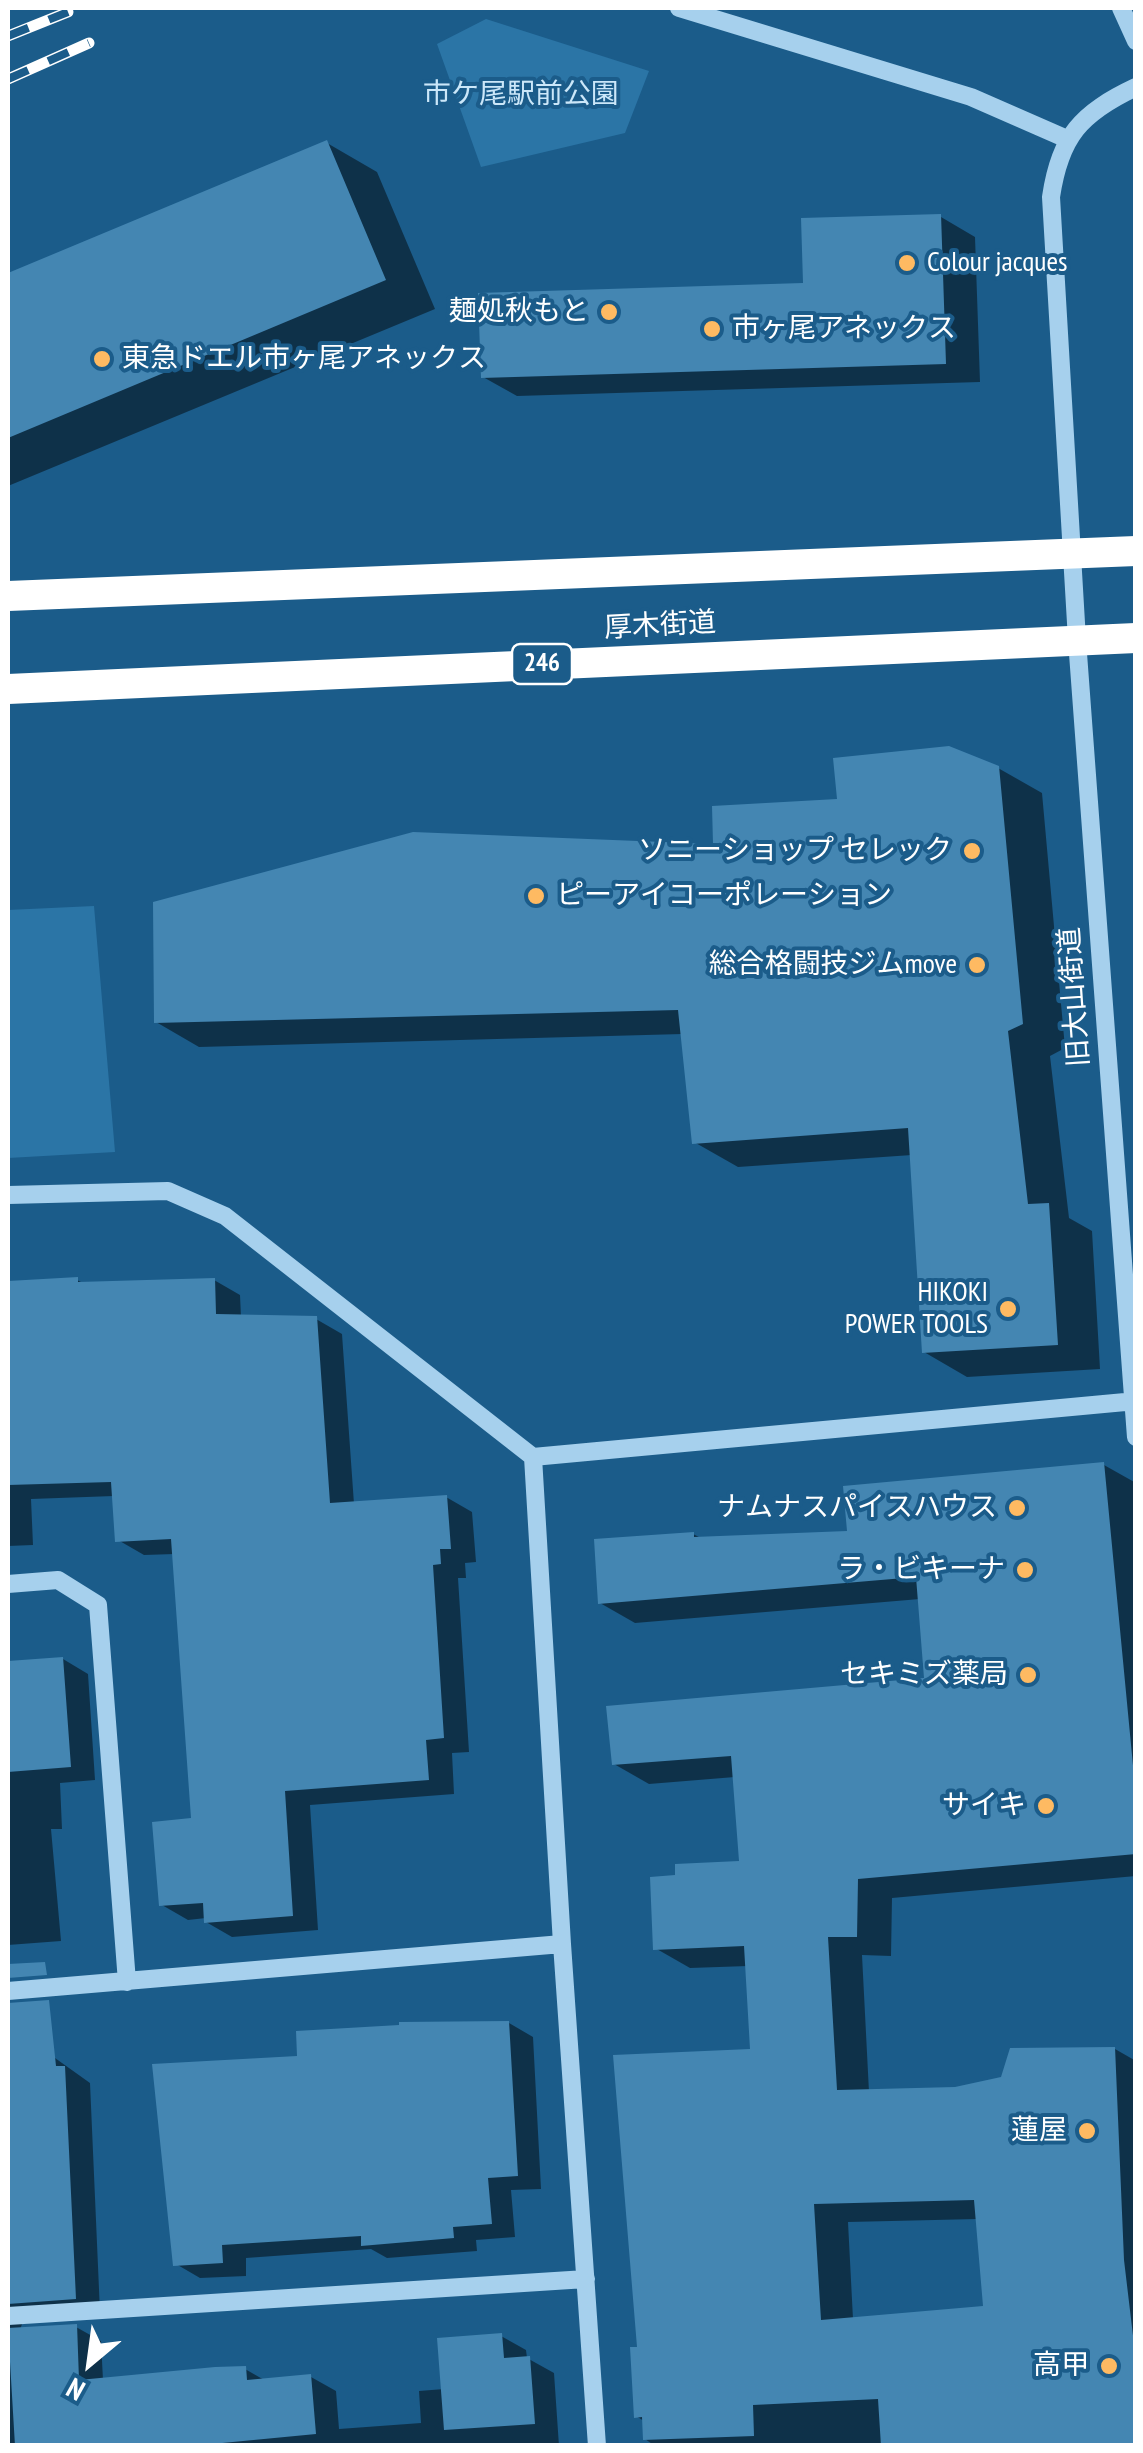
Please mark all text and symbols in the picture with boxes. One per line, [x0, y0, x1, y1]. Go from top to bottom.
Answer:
park label: 市ケ尾駅前公園 [423, 78, 619, 112]
place label: Colour jacques [927, 246, 1068, 280]
marker: Colour jacques [896, 252, 918, 274]
place label: 麺処秋もと [449, 295, 589, 329]
marker: 麺処秋もと [598, 301, 620, 323]
place label: 市ヶ尾アネックス [732, 312, 956, 346]
marker: 市ヶ尾アネックス [701, 318, 723, 340]
place label: 東急ドエル市ヶ尾アネックス [122, 342, 486, 376]
marker: 東急ドエル市ヶ尾アネックス [91, 348, 113, 370]
street label: 厚木街道 [603, 606, 717, 646]
road number: 246 [512, 644, 572, 684]
place label: ソニーショップ セレック [638, 834, 952, 868]
marker: ソニーショップ セレック [961, 840, 983, 862]
place label: ピーアイコーポレーション [556, 879, 892, 913]
marker: ピーアイコーポレーション [525, 885, 547, 907]
street label: 旧大山街道 [1053, 926, 1097, 1068]
place label: 総合格闘技ジムmove [709, 948, 957, 982]
marker: 総合格闘技ジムmove [966, 954, 988, 976]
place label: HIKOKI POWER TOOLS [845, 1276, 988, 1342]
marker: HIKOKI POWER TOOLS [997, 1298, 1019, 1320]
place label: ナムナスパイスハウス [717, 1491, 997, 1525]
marker: ナムナスパイスハウス [1006, 1497, 1028, 1519]
place label: ラ・ビキーナ [837, 1553, 1005, 1587]
marker: ラ・ビキーナ [1014, 1559, 1036, 1581]
place label: セキミズ薬局 [840, 1658, 1008, 1692]
marker: セキミズ薬局 [1017, 1664, 1039, 1686]
place label: サイキ [942, 1789, 1026, 1823]
marker: サイキ [1035, 1795, 1057, 1817]
place label: 蓮屋 [1011, 2114, 1067, 2148]
marker: 蓮屋 [1076, 2120, 1098, 2142]
north arrow [40, 2313, 140, 2413]
place label: 高甲 [1033, 2349, 1089, 2383]
marker: 高甲 [1098, 2355, 1120, 2377]
text: N [60, 2370, 91, 2410]

